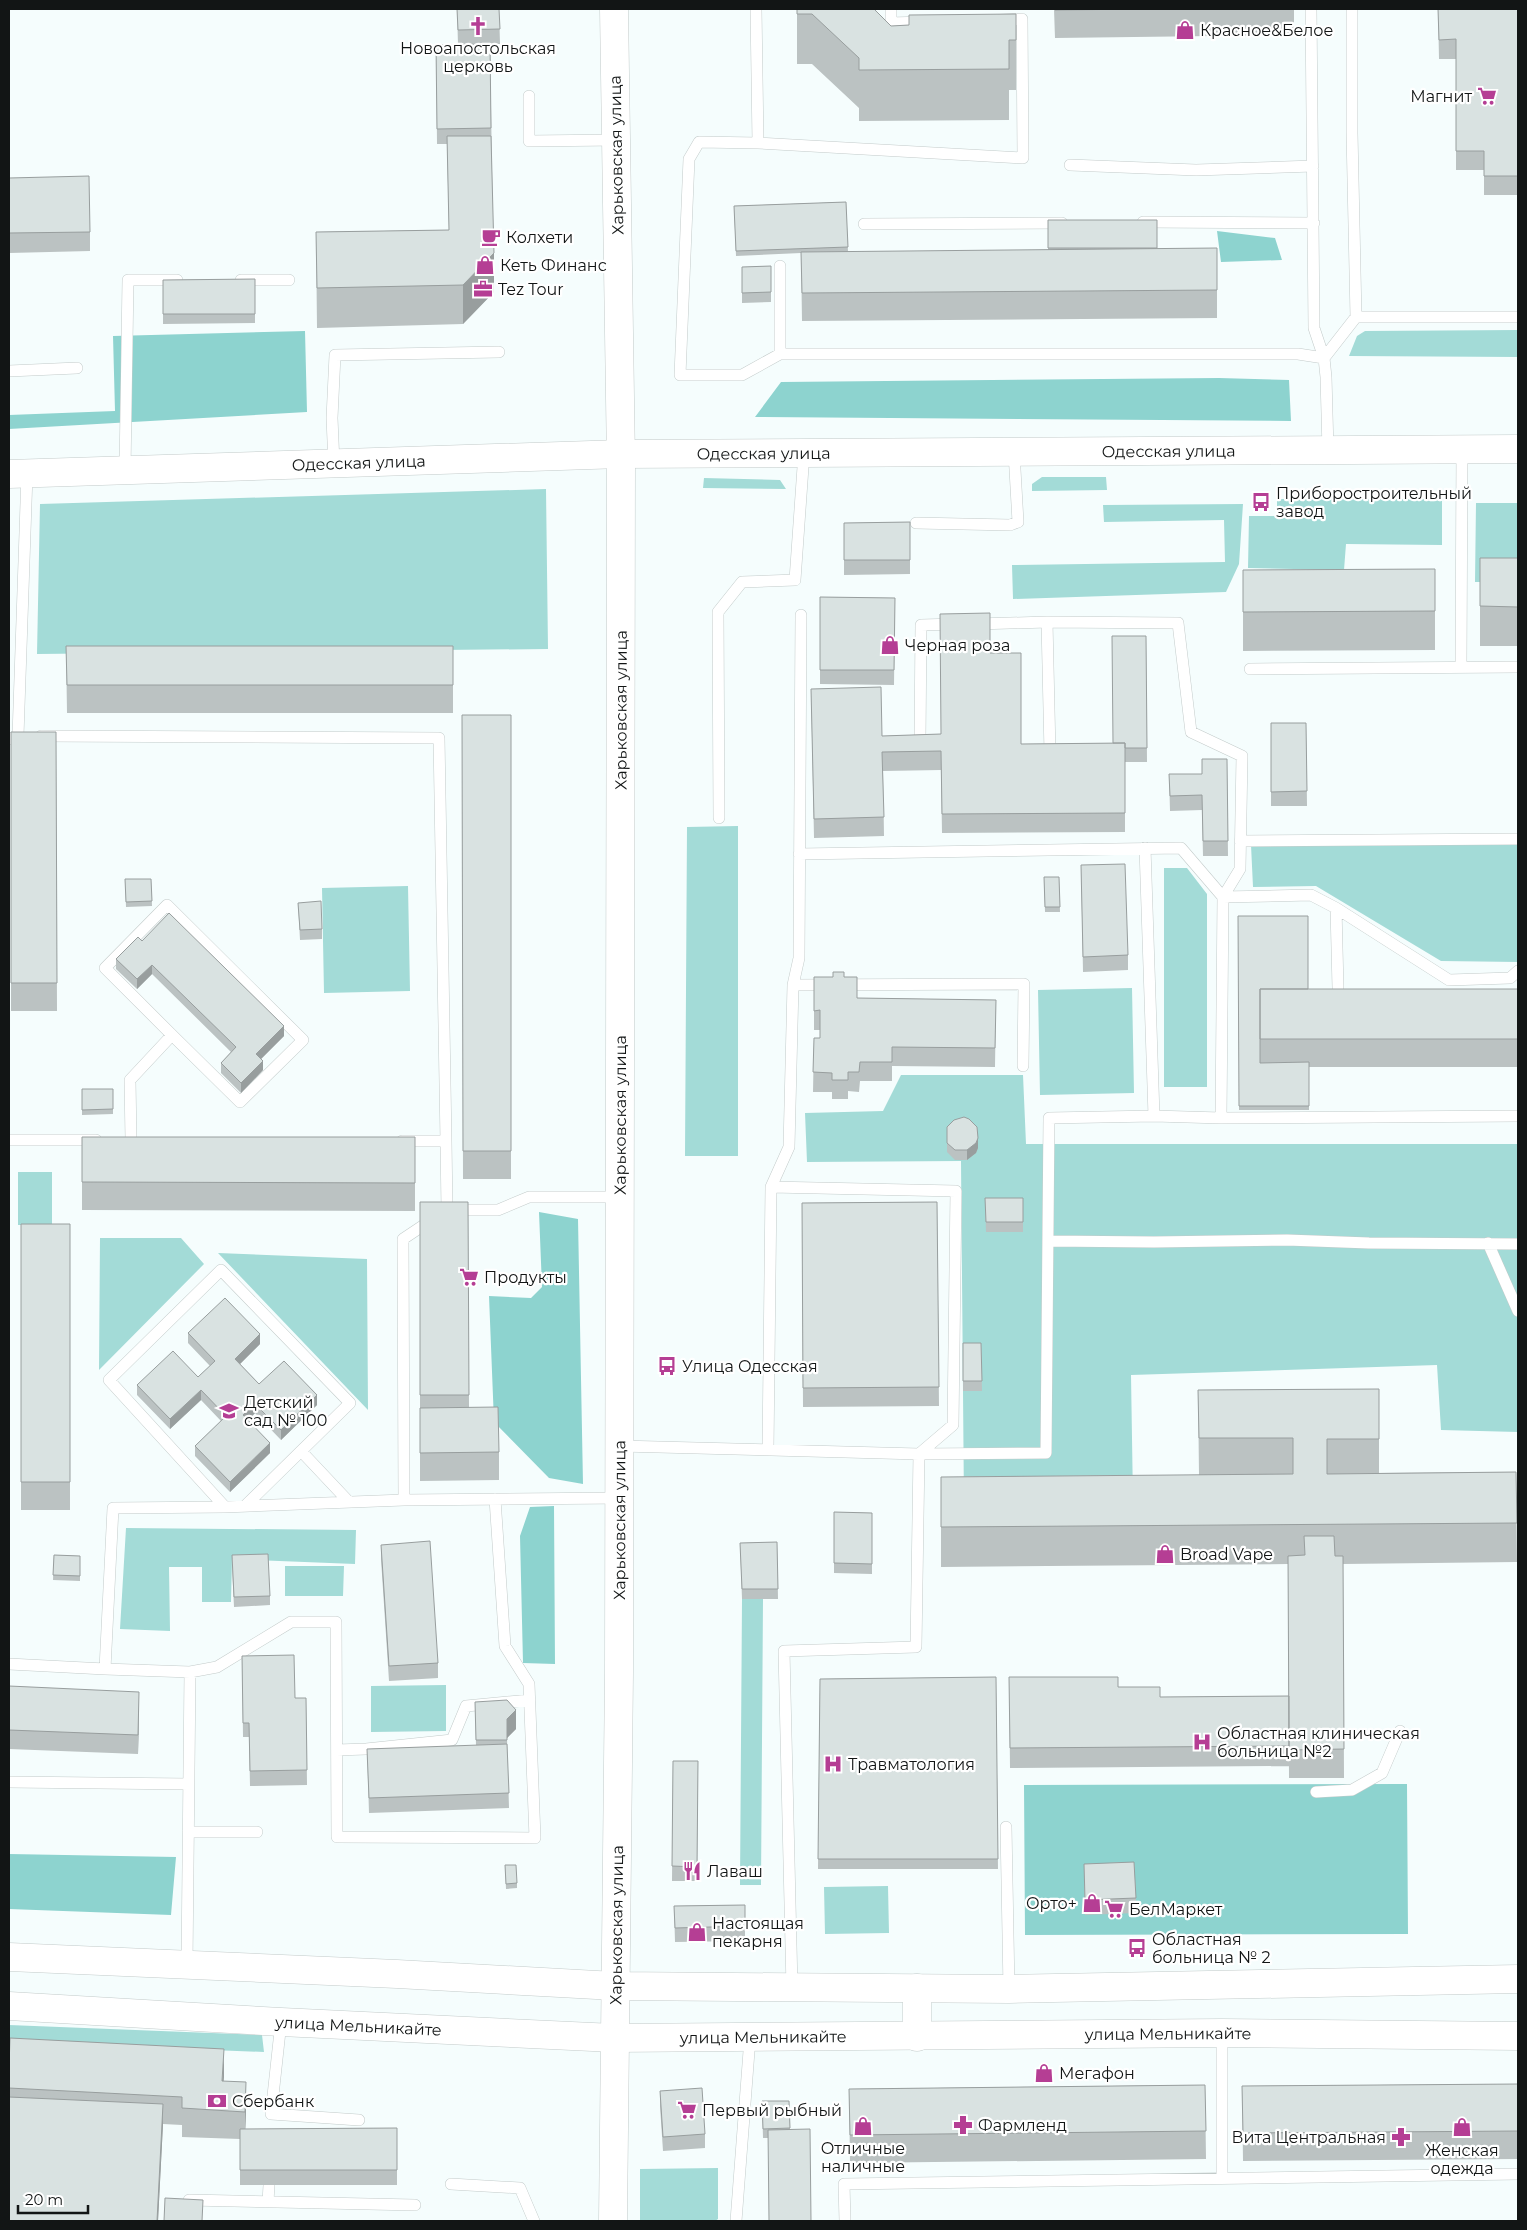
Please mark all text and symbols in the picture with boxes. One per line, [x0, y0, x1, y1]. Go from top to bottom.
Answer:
church icon: Новоапостольская церковь [467, 15, 489, 37]
shop icon: Красное&Белое [1174, 19, 1196, 41]
place label: Красное&Белое [1200, 21, 1333, 40]
place label: Новоапостольская церковь [400, 39, 556, 76]
street label: Харьковская улица [606, 75, 627, 235]
supermarket icon: Магнит [1476, 85, 1498, 107]
place label: Магнит [1410, 87, 1472, 106]
cafe icon: Колхети [480, 226, 502, 248]
place label: Колхети [506, 228, 573, 247]
shop icon: Кеть Финанс [474, 254, 496, 276]
place label: Кеть Финанс [500, 256, 607, 275]
office icon: Tez Tour [472, 278, 494, 300]
place label: Tez Tour [498, 280, 564, 299]
street label: Одесская улица [1102, 442, 1236, 461]
street label: Одесская улица [697, 444, 831, 464]
street label: Одесская улица [292, 451, 426, 475]
place label: Приборостроительный завод [1276, 484, 1472, 521]
bus stop icon: Приборостроительный завод [1250, 491, 1272, 513]
street label: Харьковская улица [611, 630, 631, 790]
shop icon: Черная роза [879, 634, 901, 656]
place label: Черная роза [905, 636, 1010, 655]
street label: Харьковская улица [611, 1035, 630, 1195]
supermarket icon: Продукты [458, 1266, 480, 1288]
place label: Продукты [484, 1268, 567, 1287]
bus stop icon: Улица Одесская [656, 1355, 678, 1377]
place label: Улица Одесская [682, 1357, 818, 1376]
place label: Детский сад № 100 [244, 1393, 327, 1430]
school or university icon: Детский сад № 100 [218, 1400, 240, 1422]
street label: Харьковская улица [610, 1440, 629, 1600]
shop icon: Broad Vape [1154, 1543, 1176, 1565]
place label: Broad Vape [1180, 1545, 1273, 1564]
place label: Областная клиническая больница №2 [1217, 1724, 1420, 1761]
hospital icon: Областная клиническая больница №2 [1191, 1731, 1213, 1753]
hospital icon: Травматология [822, 1753, 844, 1775]
place label: Травматология [848, 1755, 975, 1774]
street label: Харьковская улица [606, 1845, 627, 2005]
restaurant icon: Лаваш [681, 1860, 703, 1882]
place label: Лаваш [707, 1862, 763, 1881]
shop icon: Орто+ [1081, 1892, 1103, 1914]
place label: Орто+ [1026, 1894, 1077, 1913]
supermarket icon: БелМаркет [1103, 1898, 1125, 1920]
place label: БелМаркет [1129, 1900, 1223, 1919]
place label: Настоящая пекарня [712, 1914, 804, 1951]
shop icon: Настоящая пекарня [686, 1921, 708, 1943]
place label: Областная больница № 2 [1152, 1930, 1271, 1967]
bus stop icon: Областная больница № 2 [1126, 1937, 1148, 1959]
street label: улица Мельникайте [274, 2013, 442, 2040]
street label: улица Мельникайте [1084, 2024, 1252, 2044]
street label: улица Мельникайте [679, 2027, 847, 2047]
shop icon: Мегафон [1033, 2062, 1055, 2084]
place label: Мегафон [1059, 2064, 1135, 2083]
bank icon: Сбербанк [206, 2090, 228, 2112]
place label: Сбербанк [232, 2092, 315, 2111]
supermarket icon: Первый рыбный [676, 2099, 698, 2121]
place label: Первый рыбный [702, 2101, 842, 2120]
pharmacy icon: Фармленд [952, 2114, 974, 2136]
shop icon: Отличные наличные [852, 2115, 874, 2137]
place label: Фармленд [978, 2116, 1067, 2135]
shop icon: Женская одежда [1451, 2116, 1473, 2138]
pharmacy icon: Вита Центральная [1390, 2126, 1412, 2148]
place label: Вита Центральная [1231, 2128, 1386, 2147]
place label: Отличные наличные [821, 2139, 905, 2176]
place label: Женская одежда [1425, 2141, 1499, 2178]
scale bar [18, 2182, 88, 2214]
text: 20 m [25, 2190, 63, 2209]

